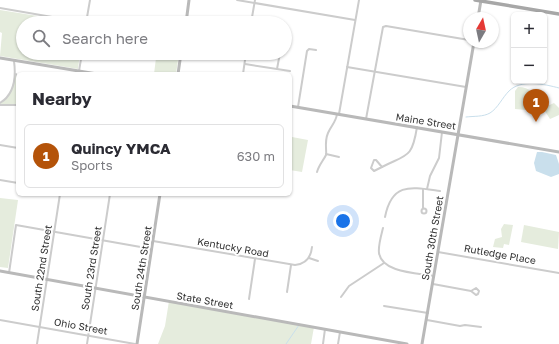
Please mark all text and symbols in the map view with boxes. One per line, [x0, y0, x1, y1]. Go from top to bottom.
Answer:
north arrow [463, 12, 499, 48]
map controls [511, 12, 547, 84]
button: + [511, 12, 547, 48]
search box [16, 16, 292, 60]
icon: search [30, 27, 52, 49]
text: Search here [62, 29, 148, 47]
button: − [511, 48, 547, 84]
text: Nearby [32, 88, 92, 109]
pin: 1 [523, 89, 549, 122]
street label: Maine Street [395, 110, 457, 132]
text: Quincy YMCA [71, 139, 171, 157]
text: 1 [43, 148, 49, 164]
text: 630 m [237, 148, 275, 164]
text: Sports [71, 157, 113, 173]
street label: South 30th Street [419, 195, 445, 281]
your location [333, 211, 353, 231]
street label: South 22nd Street [28, 224, 54, 312]
street label: South 23rd Street [78, 225, 104, 311]
street label: South 24th Street [128, 225, 154, 311]
street label: Kentucky Road [196, 235, 270, 259]
street label: Rutledge Place [463, 242, 537, 266]
street label: State Street [176, 289, 234, 311]
street label: Ohio Street [53, 315, 109, 337]

